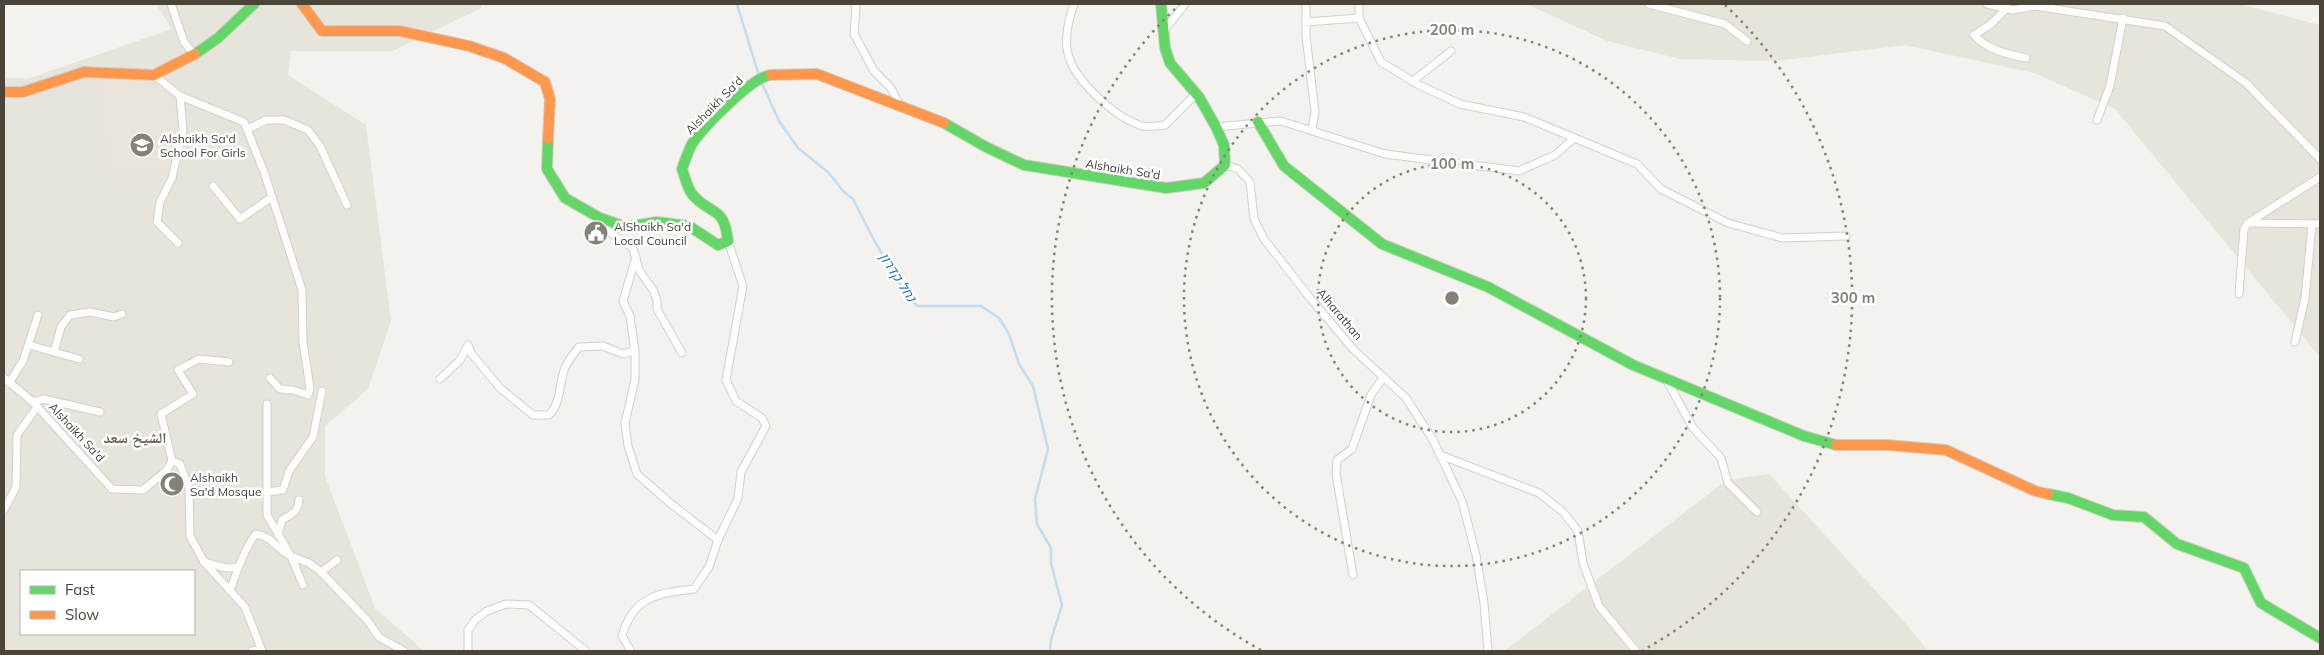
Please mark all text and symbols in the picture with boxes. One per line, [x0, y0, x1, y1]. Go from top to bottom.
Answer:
text: 200 m [1430, 20, 1474, 39]
street label: Alshaikh Sa'd [682, 73, 746, 137]
place label: Alshaikh Sa'd School For Girls [160, 131, 246, 160]
school or university icon: Alshaikh Sa'd School For Girls [129, 132, 155, 158]
text: 100 m [1430, 154, 1474, 173]
street label: Alshaikh Sa'd [1084, 156, 1162, 182]
place label: AlShaikh Sa'd Local Council [614, 219, 691, 248]
public building icon: AlShaikh Sa'd Local Council [583, 220, 609, 246]
water label: נחל קדרון [875, 249, 921, 306]
street label: Alharathan [1314, 285, 1366, 343]
text: 300 m [1831, 288, 1875, 307]
centre of rings [1443, 289, 1461, 307]
street label: Alshaikh Sa'd [46, 399, 108, 465]
district label: الشيخ سعد [104, 428, 166, 448]
place label: Alshaikh Sa'd Mosque [190, 470, 261, 499]
mosque icon: Alshaikh Sa'd Mosque [159, 471, 185, 497]
legend [20, 570, 195, 635]
text: Fast [65, 580, 95, 599]
text: Slow [65, 605, 99, 624]

